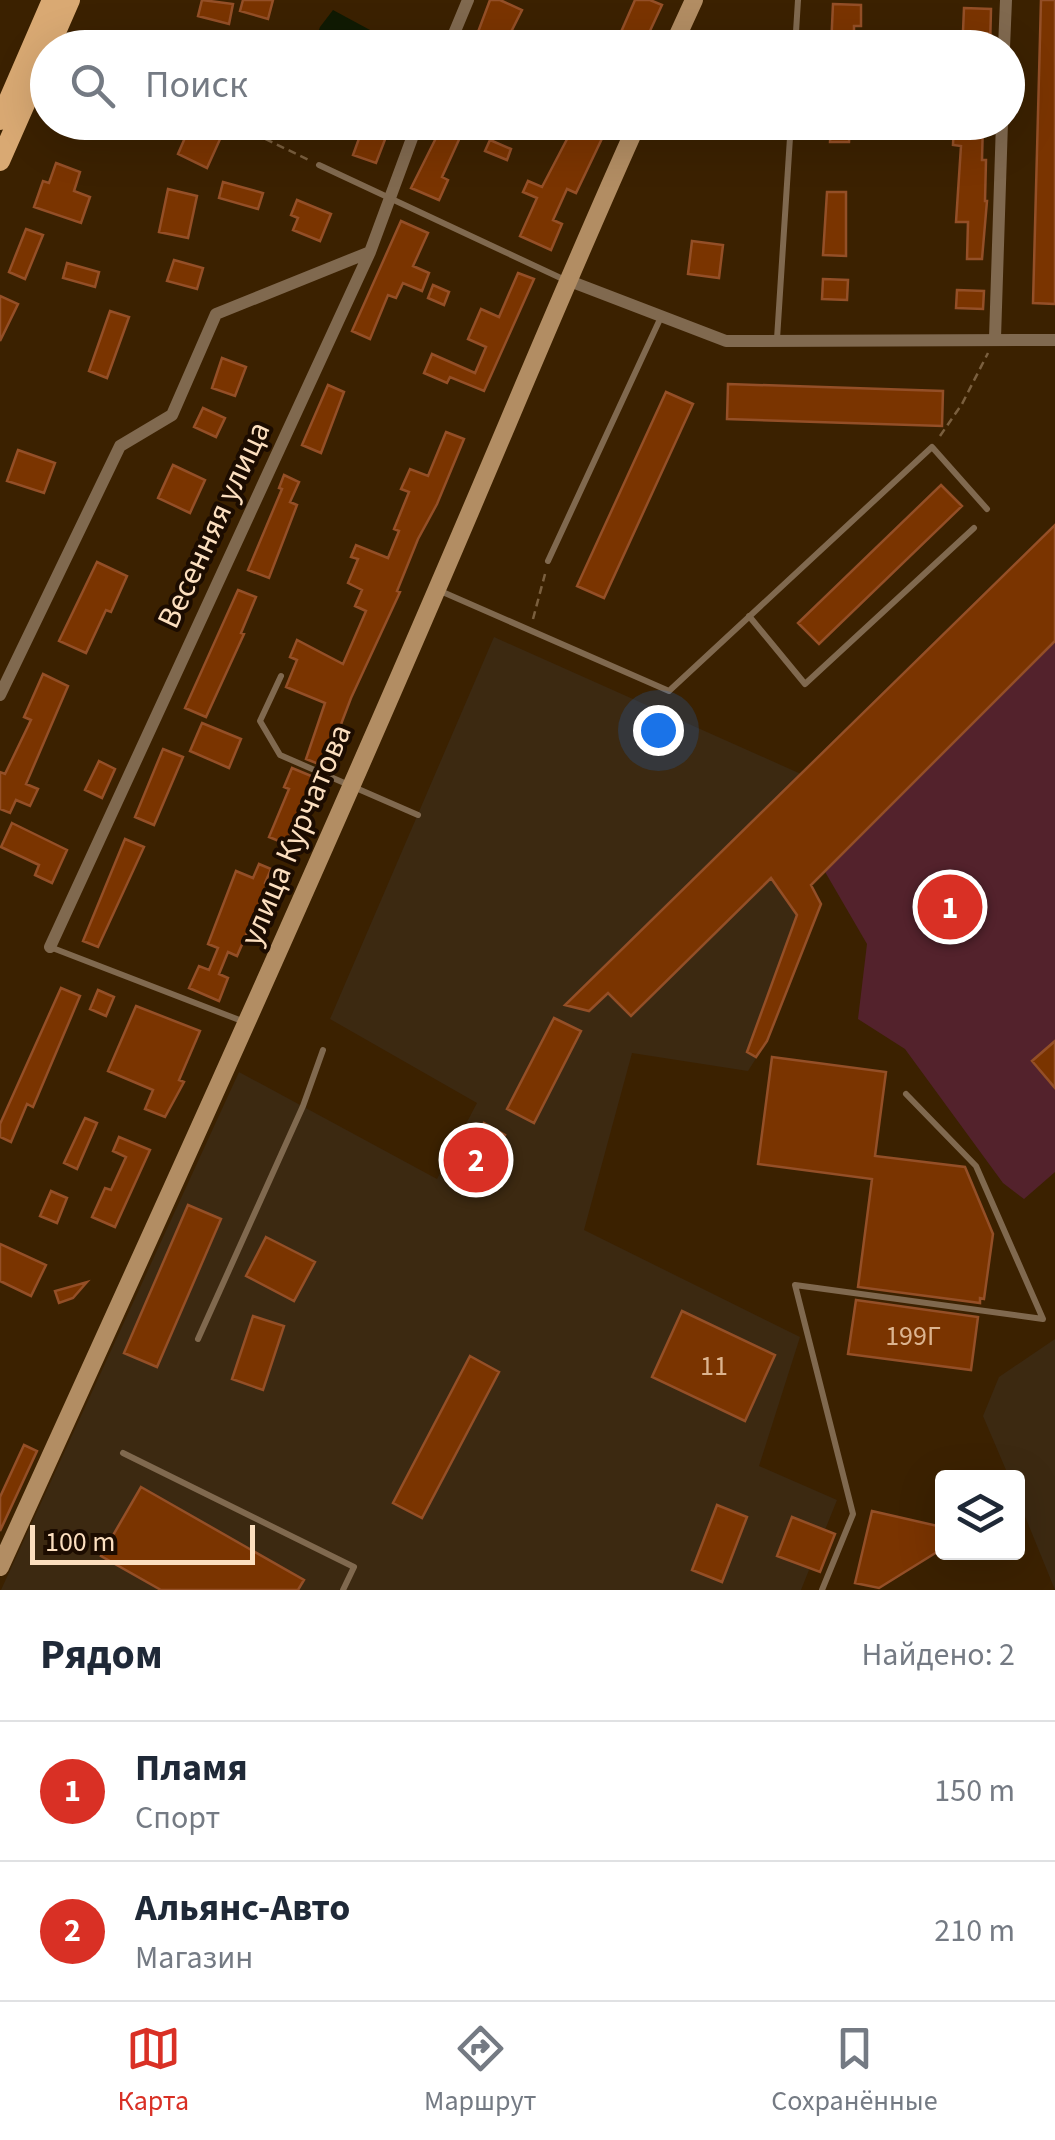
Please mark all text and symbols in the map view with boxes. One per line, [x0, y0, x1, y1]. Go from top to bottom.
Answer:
search box [30, 30, 1025, 140]
icon: search [65, 58, 120, 113]
text: Поиск [145, 58, 248, 112]
street label: Весенняя улица [146, 414, 282, 636]
your location [633, 705, 684, 756]
street label: улица Курчатова [229, 717, 363, 953]
pin: 1 [918, 870, 982, 944]
pin: 2 [444, 1122, 508, 1198]
house number: 199Г [885, 1316, 941, 1356]
house number: 11 [700, 1346, 728, 1386]
map controls [935, 1470, 1025, 1560]
button: layers [935, 1470, 1025, 1560]
scale bar [30, 1520, 255, 1564]
text: 100 m [45, 1522, 116, 1562]
text: Рядом [40, 1625, 163, 1685]
text: Найдено: 2 [861, 1632, 1015, 1678]
text: Пламя [135, 1741, 248, 1795]
text: 1 [64, 1768, 81, 1814]
text: 150 m [934, 1768, 1015, 1814]
text: Спорт [135, 1795, 220, 1841]
text: Альянс-Авто [135, 1881, 350, 1935]
text: 2 [64, 1908, 81, 1954]
text: 210 m [934, 1908, 1015, 1954]
text: Магазин [135, 1935, 253, 1981]
tab: Карта [117, 2021, 189, 2121]
tab: Маршрут [424, 2021, 536, 2121]
tab: Сохранённые [771, 2021, 938, 2121]

